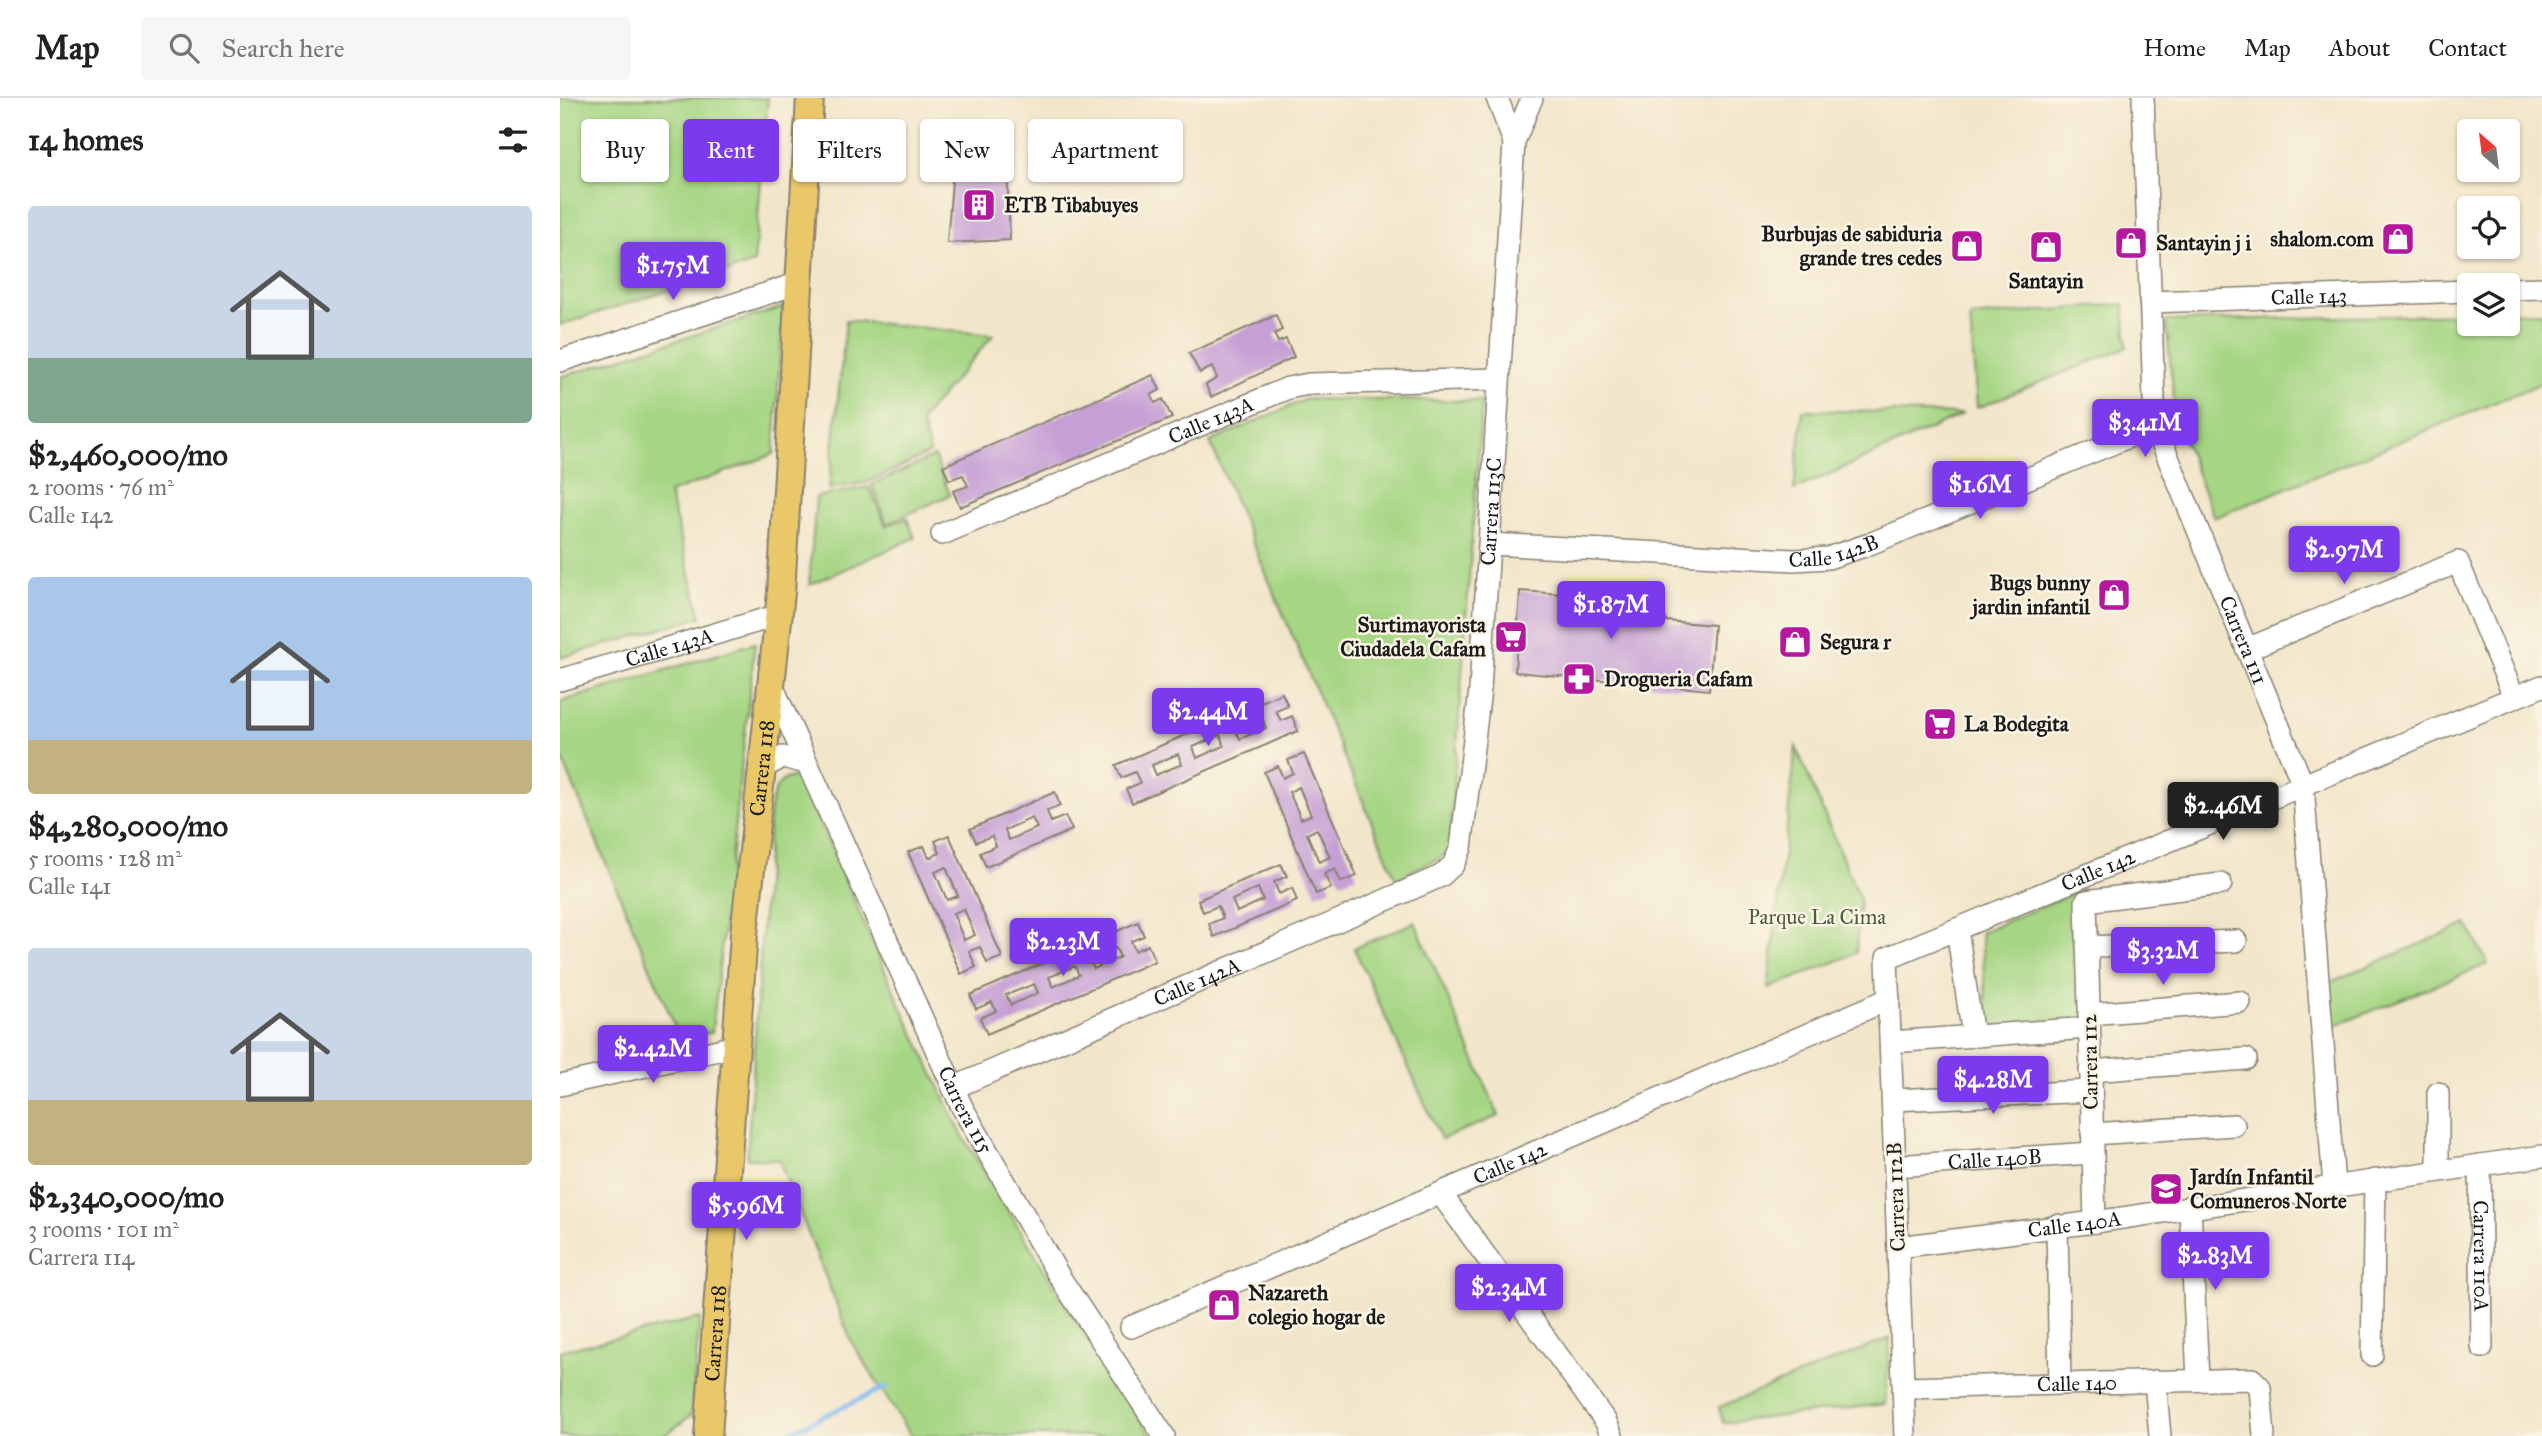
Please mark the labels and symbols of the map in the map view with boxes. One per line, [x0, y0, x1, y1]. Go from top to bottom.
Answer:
north arrow [2457, 119, 2520, 182]
building icon: ETB Tibabuyes [960, 186, 998, 224]
place label: ETB Tibabuyes [1004, 192, 1139, 218]
shop icon: shalom.com [2379, 220, 2417, 258]
place label: Burbujas de sabiduria grande tres cedes [1761, 221, 1943, 271]
shop icon: Santayin j i [2112, 224, 2150, 262]
place label: shalom.com [2270, 226, 2374, 252]
shop icon: Burbujas de sabiduria grande tres cedes [1948, 227, 1986, 265]
shop icon: Santayin [2027, 228, 2065, 266]
place label: Santayin j i [2156, 230, 2251, 256]
pin: $1.75M [616, 242, 730, 302]
place label: Santayin [2008, 268, 2084, 294]
street label: Calle 143 [2270, 282, 2347, 311]
street label: Calle 143A [1164, 391, 1258, 450]
pin: $3.41M [2088, 400, 2202, 459]
street label: Carrera 113C [1475, 457, 1507, 566]
pin: $1.6M [1931, 462, 2029, 521]
pin: $2.97M [2287, 526, 2401, 586]
street label: Calle 142B [1788, 529, 1883, 573]
place label: Bugs bunny jardin infantil [1969, 570, 2091, 620]
shop icon: Bugs bunny jardin infantil [2095, 576, 2133, 614]
pin: $1.87M [1554, 582, 1668, 641]
street label: Carrera 111 [2213, 592, 2273, 689]
place label: Surtimayorista Ciudadela Cafam [1340, 612, 1487, 662]
supermarket icon: Surtimayorista Ciudadela Cafam [1492, 618, 1530, 656]
street label: Calle 143A [622, 622, 716, 673]
shop icon: Segura r [1776, 623, 1814, 661]
place label: Segura r [1820, 629, 1892, 655]
pharmacy icon: Drogueria Cafam [1560, 660, 1598, 698]
place label: Drogueria Cafam [1604, 666, 1753, 692]
pin: $2.44M [1151, 688, 1265, 748]
supermarket icon: La Bodegita [1921, 705, 1959, 743]
place label: La Bodegita [1964, 711, 2070, 737]
street label: Carrera 118 [744, 719, 780, 818]
pin: $2.46M [2166, 782, 2280, 842]
street label: Calle 142 [2057, 843, 2140, 897]
park label: Parque La Cima [1748, 904, 1886, 930]
pin: $2.23M [1006, 918, 1120, 978]
pin: $3.32M [2106, 928, 2220, 987]
street label: Calle 142A [1149, 952, 1244, 1012]
street label: Carrera 112 [2076, 1013, 2104, 1110]
pin: $2.42M [596, 1026, 710, 1085]
pin: $4.28M [1936, 1056, 2050, 1116]
street label: Carrera 115 [932, 1062, 999, 1158]
street label: Calle 142 [1469, 1135, 1552, 1190]
street label: Carrera 112B [1881, 1142, 1911, 1252]
street label: Calle 140B [1947, 1143, 2042, 1175]
place label: Jardín Infantil Comuneros Norte [2187, 1164, 2347, 1214]
school or university icon: Jardín Infantil Comuneros Norte [2147, 1170, 2185, 1208]
pin: $5.96M [689, 1182, 803, 1242]
street label: Carrera 110A [2467, 1200, 2495, 1312]
street label: Calle 140A [2026, 1205, 2123, 1243]
pin: $2.83M [2158, 1232, 2272, 1292]
pin: $2.34M [1452, 1264, 1566, 1324]
place label: Nazareth colegio hogar de [1248, 1280, 1386, 1330]
street label: Carrera 118 [699, 1284, 732, 1382]
shop icon: Nazareth colegio hogar de [1205, 1286, 1243, 1324]
street label: Calle 140 [2037, 1369, 2117, 1398]

